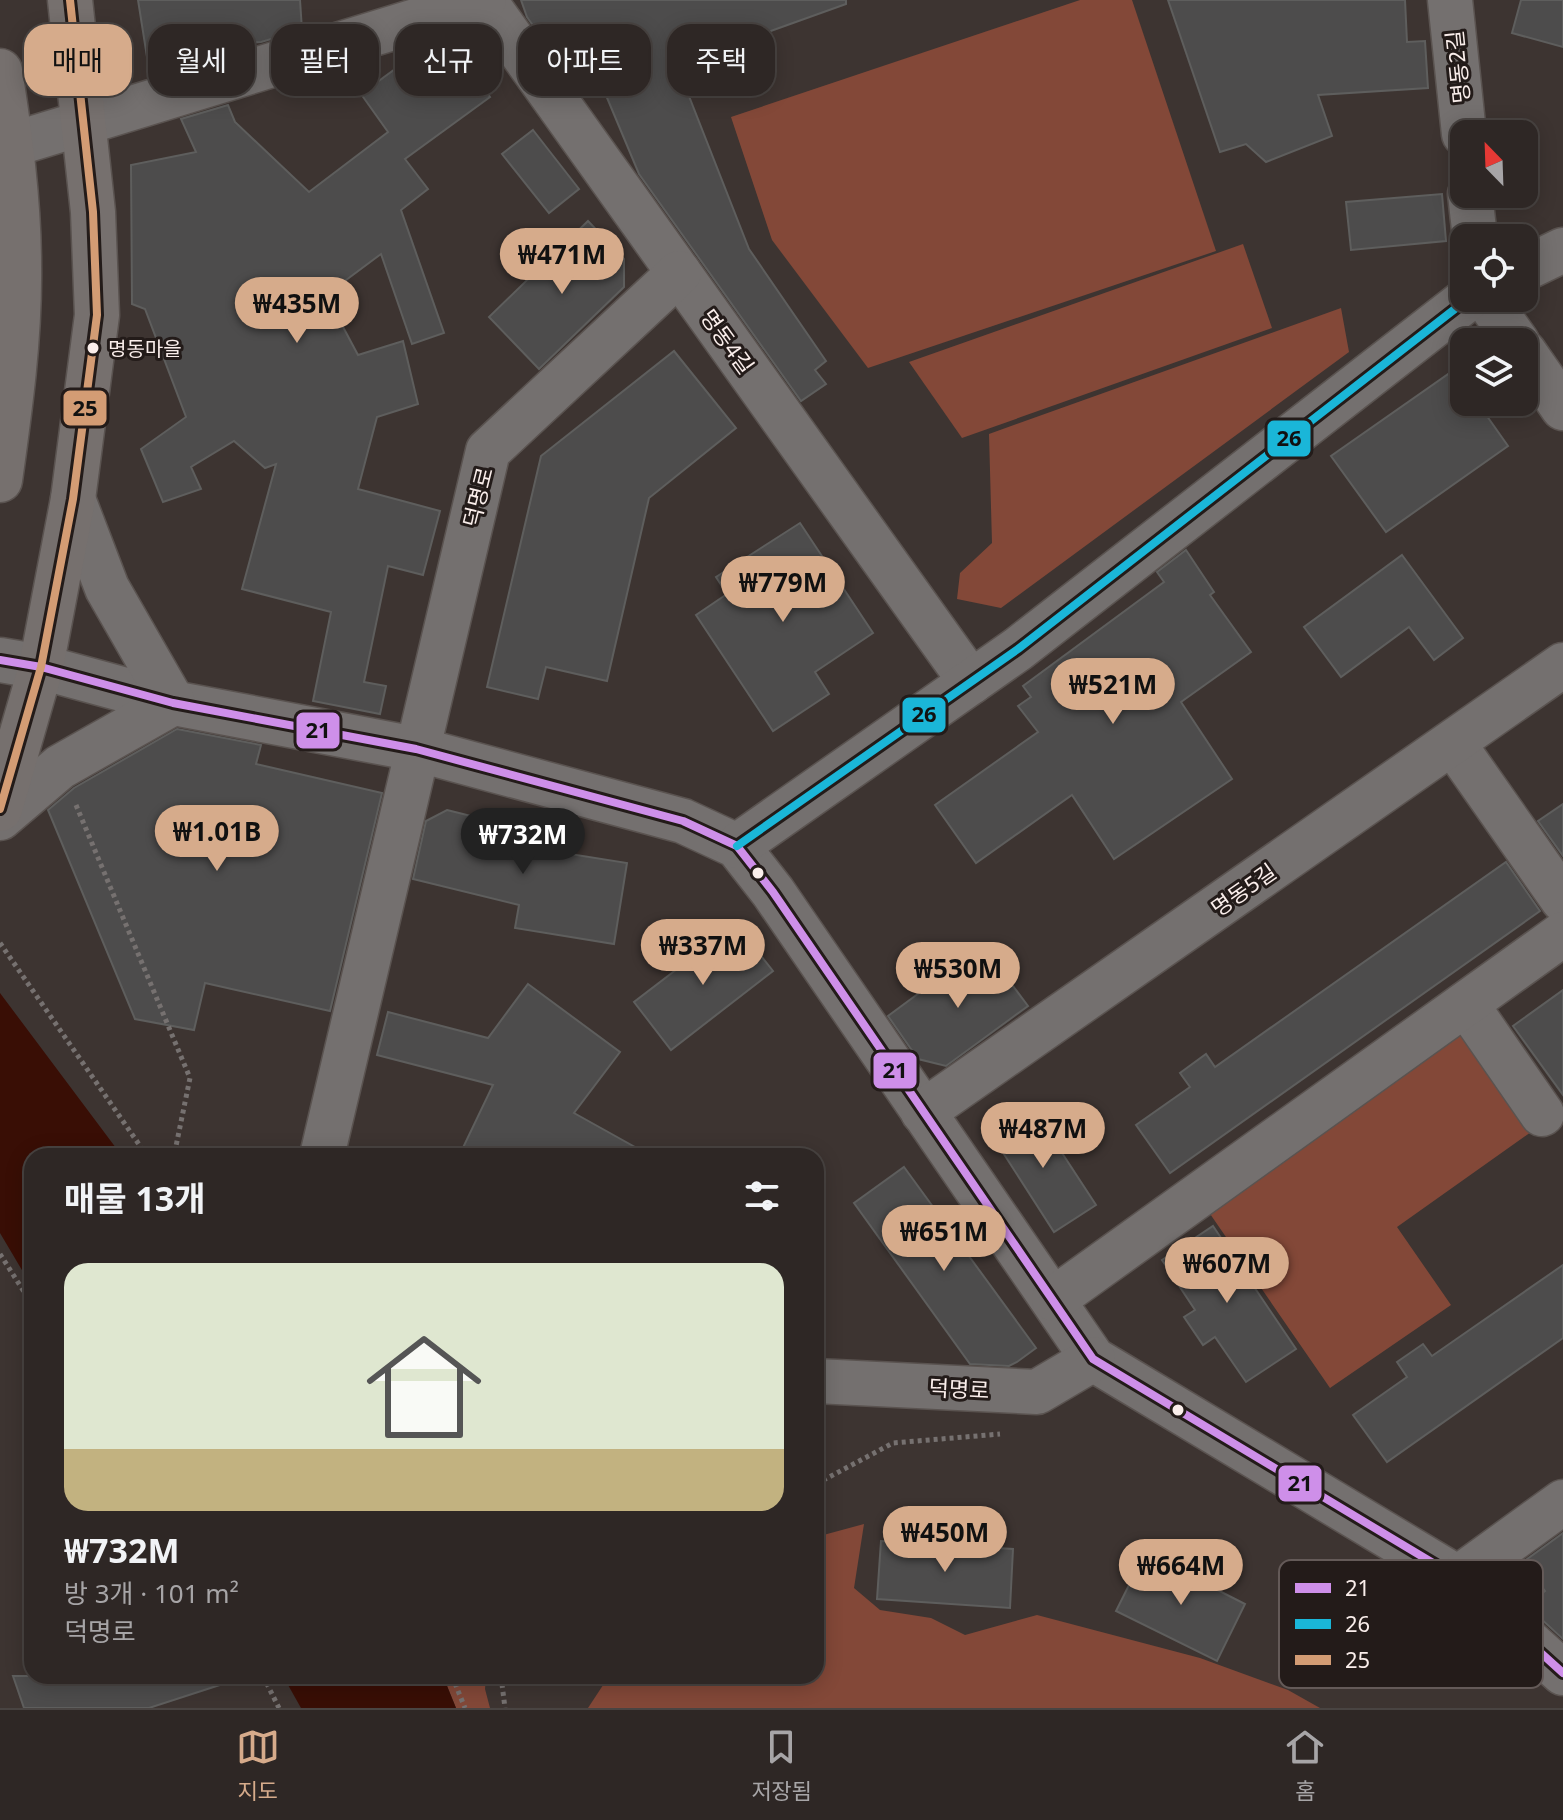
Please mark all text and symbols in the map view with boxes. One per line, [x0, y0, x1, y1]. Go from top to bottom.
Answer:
chip: 매매 [24, 24, 132, 96]
chip: 월세 [148, 24, 255, 96]
chip: 필터 [271, 24, 379, 96]
chip: 신규 [395, 24, 502, 96]
chip: 아파트 [518, 24, 651, 96]
chip: 주택 [667, 24, 775, 96]
street label: 명동2길 [1438, 29, 1476, 105]
north arrow [1450, 120, 1538, 208]
map controls [1450, 120, 1538, 416]
button: locate [1450, 224, 1538, 312]
pin: ₩471M [506, 228, 618, 296]
text: ₩471M [518, 236, 606, 272]
pin: ₩435M [241, 277, 353, 345]
text: ₩435M [253, 285, 341, 321]
street label: 명동4길 [694, 303, 762, 379]
button: layers [1450, 328, 1538, 416]
place label: 명동마을 [108, 335, 182, 362]
marker: 명동마을 [85, 340, 101, 356]
line badge: 25 [62, 389, 108, 427]
text: 25 [72, 392, 98, 422]
line badge: 26 [1266, 419, 1312, 458]
text: 26 [1276, 422, 1302, 452]
street label: 덕명로 [455, 464, 499, 530]
pin: ₩779M [727, 556, 839, 624]
text: ₩779M [739, 564, 827, 600]
pin: ₩521M [1057, 658, 1169, 726]
text: ₩521M [1069, 666, 1157, 702]
line badge: 26 [901, 696, 947, 734]
text: 26 [911, 698, 937, 728]
line badge: 21 [295, 711, 341, 750]
text: 21 [305, 714, 331, 744]
pin: ₩1.01B [152, 805, 282, 873]
pin: ₩732M [467, 808, 579, 876]
text: ₩1.01B [173, 813, 261, 849]
text: ₩732M [479, 816, 567, 852]
street label: 명동5길 [1204, 856, 1282, 922]
unlabelled marker [750, 865, 766, 881]
pin: ₩337M [647, 919, 759, 987]
text: ₩337M [659, 927, 747, 963]
pin: ₩530M [902, 942, 1014, 1010]
text: ₩530M [914, 950, 1002, 986]
line badge: 21 [872, 1051, 918, 1090]
text: 21 [882, 1054, 908, 1084]
pin: ₩487M [987, 1102, 1099, 1170]
text: ₩487M [999, 1110, 1087, 1146]
icon: filters [740, 1174, 784, 1218]
text: 매물 13개 [64, 1175, 206, 1221]
pin: ₩651M [888, 1205, 1000, 1273]
text: ₩651M [900, 1213, 988, 1249]
pin: ₩607M [1171, 1237, 1283, 1305]
text: ₩607M [1183, 1245, 1271, 1281]
icon: home [352, 1315, 496, 1459]
street label: 덕명로 [928, 1371, 990, 1405]
unlabelled marker [1170, 1402, 1186, 1418]
line badge: 21 [1277, 1464, 1323, 1503]
text: 21 [1287, 1467, 1313, 1497]
pin: ₩450M [889, 1506, 1001, 1574]
text: ₩450M [901, 1514, 989, 1550]
text: ₩732M [64, 1527, 180, 1573]
pin: ₩664M [1125, 1539, 1237, 1607]
text: ₩664M [1137, 1547, 1225, 1583]
legend [1279, 1560, 1543, 1688]
text: 21 [1345, 1572, 1370, 1602]
text: 방 3개 · 101 m² [64, 1575, 239, 1611]
text: 26 [1345, 1608, 1370, 1638]
text: 덕명로 [64, 1613, 136, 1649]
text: 25 [1345, 1644, 1370, 1674]
tab: 지도 [236, 1725, 280, 1805]
tab: 저장됨 [751, 1725, 812, 1805]
tab: 홈 [1283, 1725, 1327, 1805]

